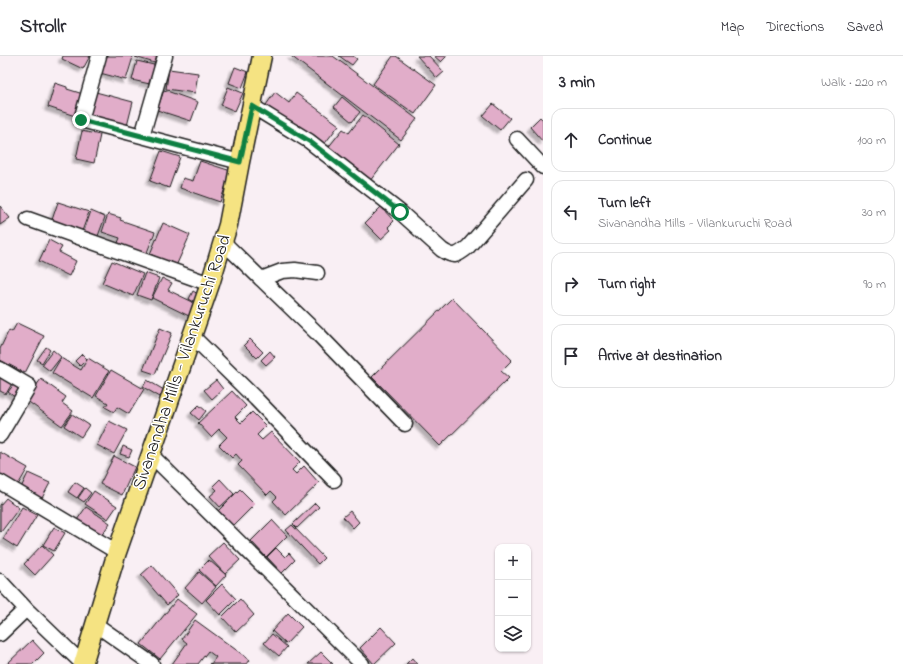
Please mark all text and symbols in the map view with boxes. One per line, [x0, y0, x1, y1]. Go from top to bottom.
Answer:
text: Strollr [20, 14, 66, 41]
text: Map [721, 17, 744, 38]
text: Directions [766, 17, 824, 38]
text: Saved [846, 17, 883, 38]
text: 3 min [559, 70, 595, 95]
text: Walk · 220 m [821, 73, 887, 92]
route end [72, 111, 90, 129]
icon: ahead [560, 129, 582, 151]
text: Continue [598, 129, 652, 151]
text: 100 m [857, 131, 886, 150]
text: Turn left [598, 192, 651, 214]
icon: left [560, 201, 582, 223]
route start [391, 203, 409, 221]
text: 30 m [862, 203, 886, 222]
text: Sivanandha Mills - Vilankuruchi Road [598, 214, 792, 233]
street label: Sivanandha Mills - Vilankuruchi Road [127, 231, 239, 494]
icon: right [560, 273, 582, 295]
text: Turn right [598, 273, 656, 295]
text: 90 m [863, 275, 886, 294]
icon: arrive [560, 345, 582, 367]
text: Arrive at destination [598, 345, 722, 367]
map controls [495, 544, 531, 652]
button: + [495, 544, 531, 580]
button: − [495, 580, 531, 616]
button: layers [495, 616, 531, 652]

